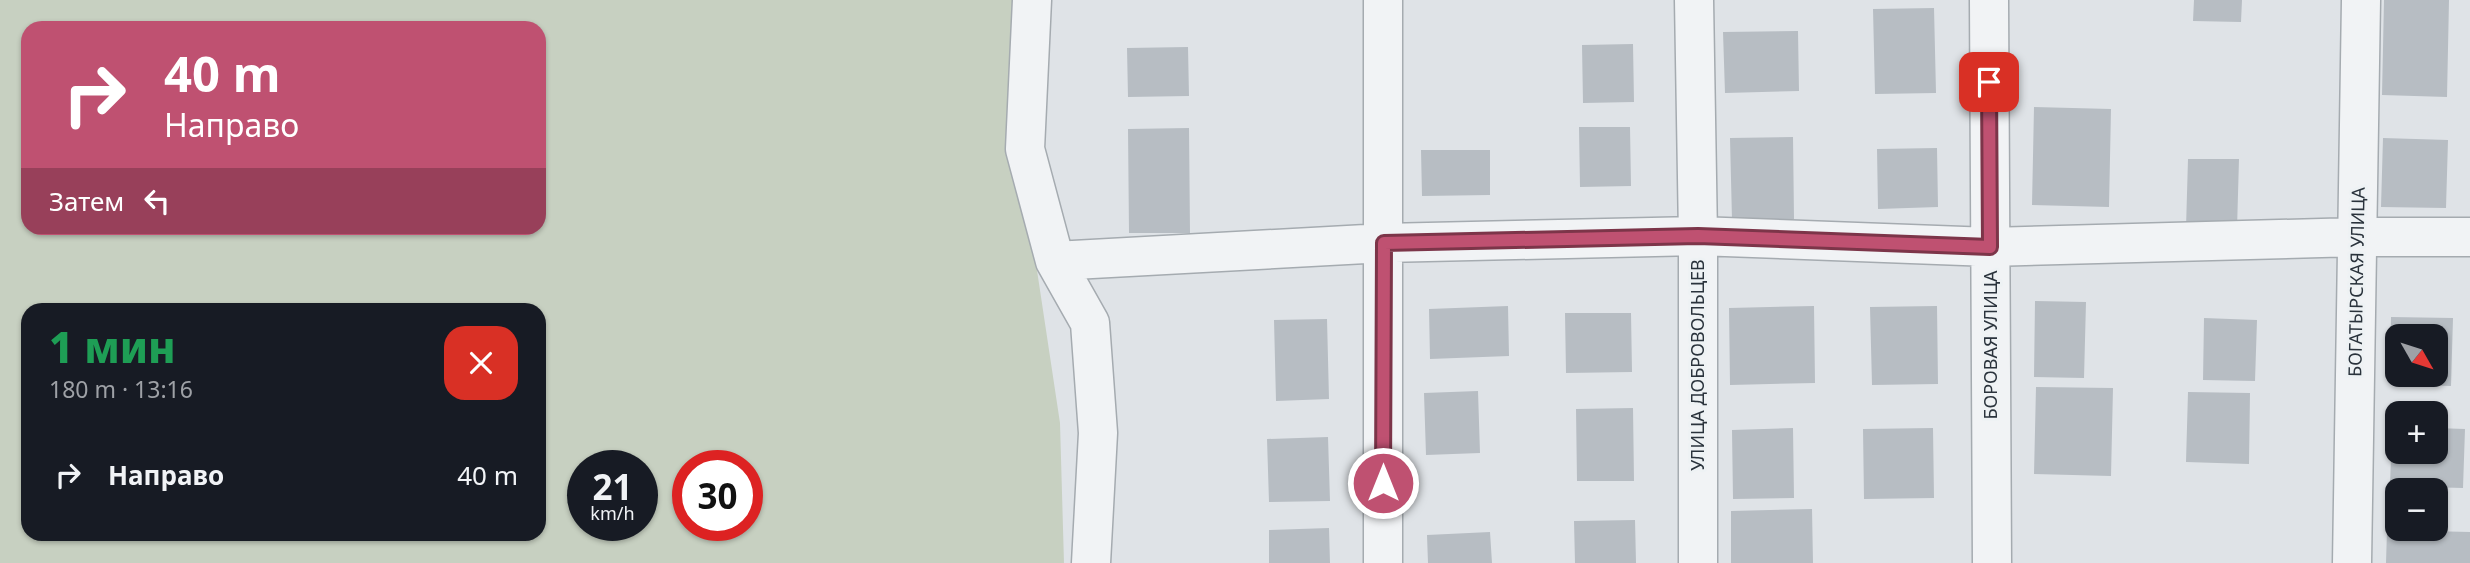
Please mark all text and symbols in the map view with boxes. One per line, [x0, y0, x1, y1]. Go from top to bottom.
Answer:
text: 40 m [164, 40, 281, 106]
icon: right [49, 49, 140, 140]
pin [1959, 52, 2019, 112]
icon: arrive [1970, 63, 2008, 101]
text: Направо [164, 103, 299, 146]
icon: left [138, 182, 176, 220]
text: Затем [49, 183, 124, 219]
street label: БОГАТЫРСКАЯ УЛИЦА [2342, 186, 2370, 377]
street label: УЛИЦА ДОБРОВОЛЬЦЕВ [1685, 259, 1709, 471]
street label: БОРОВАЯ УЛИЦА [1978, 270, 2002, 420]
text: 1 мин [49, 318, 176, 375]
north arrow [2385, 324, 2448, 387]
map controls [2385, 324, 2448, 541]
button: close [444, 326, 518, 400]
text: 180 m · 13:16 [49, 373, 193, 405]
button: + [2385, 401, 2448, 464]
position arrow [1346, 446, 1420, 520]
speed limit sign: 30 [672, 450, 763, 541]
icon: right [49, 456, 87, 494]
text: Направо [108, 457, 224, 493]
text: 40 m [457, 457, 518, 493]
text: 21 [592, 463, 633, 510]
button: − [2385, 478, 2448, 541]
text: km/h [590, 501, 635, 525]

